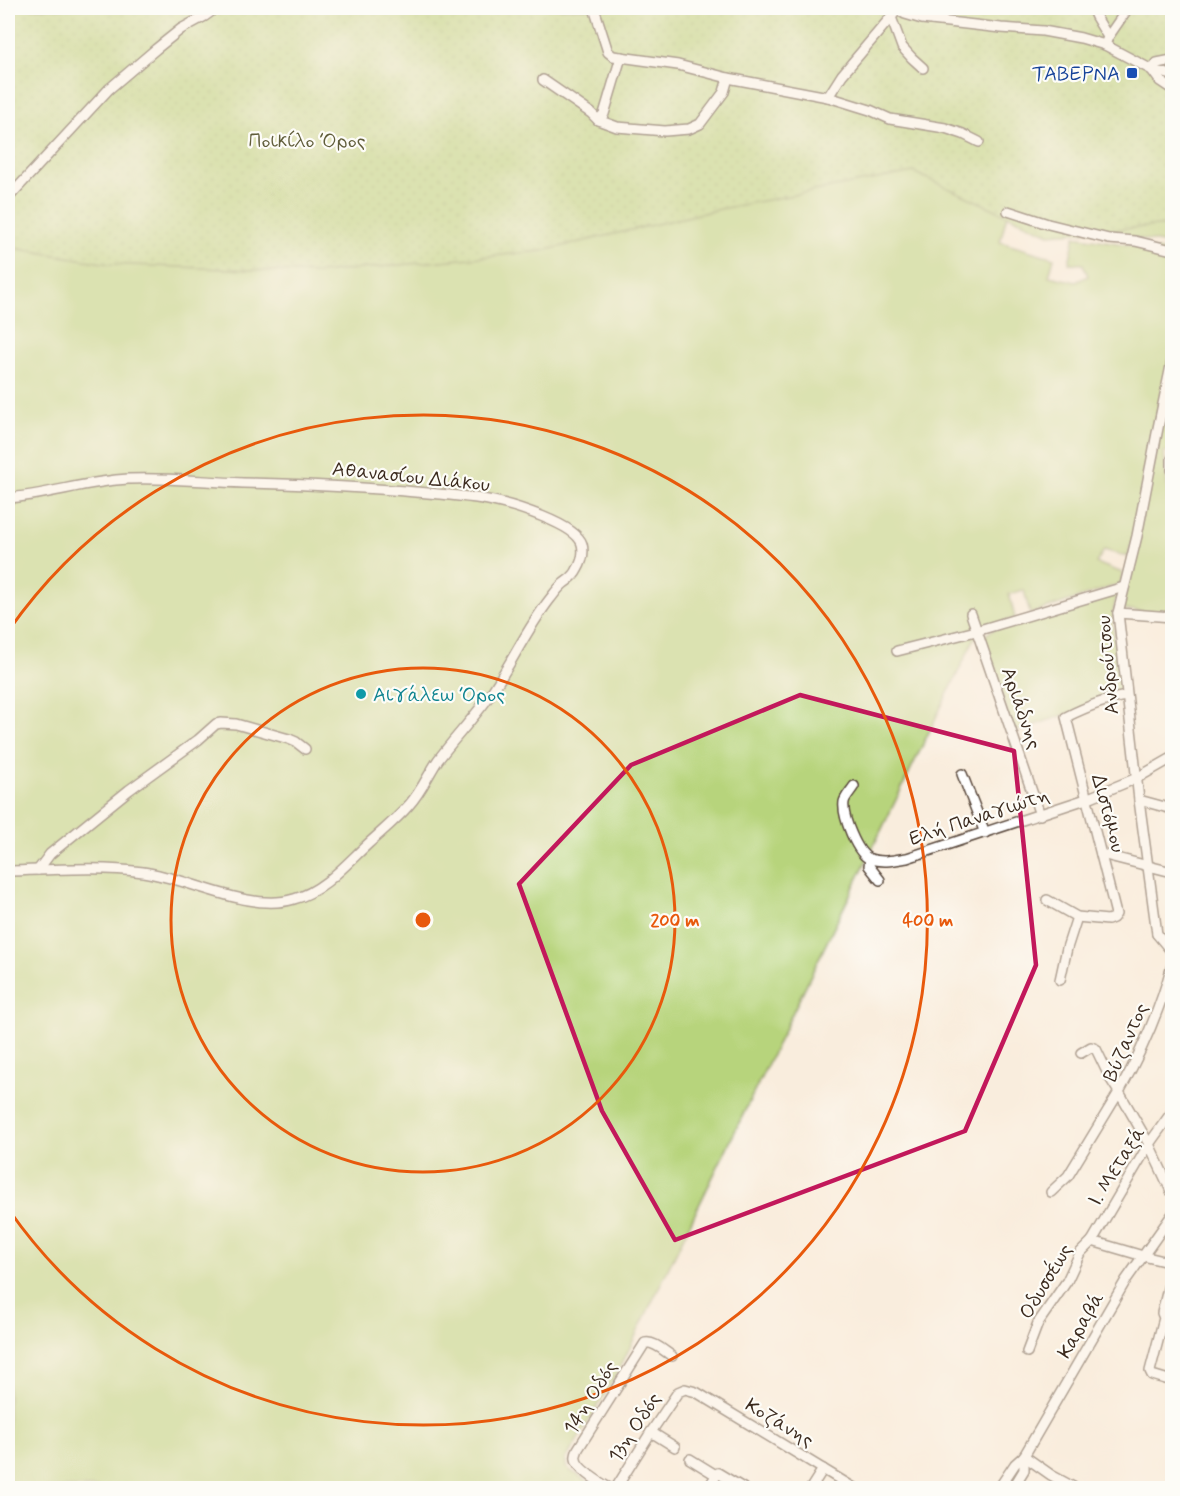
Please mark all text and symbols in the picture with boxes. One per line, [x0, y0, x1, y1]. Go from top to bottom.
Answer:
place label: ΤΑΒΕΡΝΑ [1032, 61, 1120, 88]
marker: ΤΑΒΕΡΝΑ [1125, 66, 1139, 80]
park label: Ποικίλο Όρος [249, 128, 366, 155]
street label: Αθανασίου Διάκου [331, 456, 491, 499]
street label: Ανδρούτσου [1091, 614, 1126, 716]
street label: Αριάδνης [994, 664, 1047, 753]
place label: Αιγάλεω Όρος [373, 682, 505, 709]
marker: Αιγάλεω Όρος [354, 687, 368, 701]
street label: Διστόμου [1084, 771, 1131, 856]
street label: Ελή Παναγιώτη [906, 782, 1053, 853]
text: 200 m [650, 909, 700, 933]
text: 400 m [903, 909, 953, 933]
centre of rings [413, 910, 433, 930]
street label: Βύζαντος [1097, 999, 1156, 1086]
street label: Ι. Μεταξά [1082, 1122, 1153, 1212]
street label: Οδυσσέως [1013, 1239, 1079, 1324]
street label: Καραβά [1052, 1287, 1111, 1364]
street label: 14η Οδός [558, 1356, 625, 1440]
street label: 13η Οδός [603, 1387, 668, 1468]
street label: Κοζάνης [740, 1392, 819, 1454]

